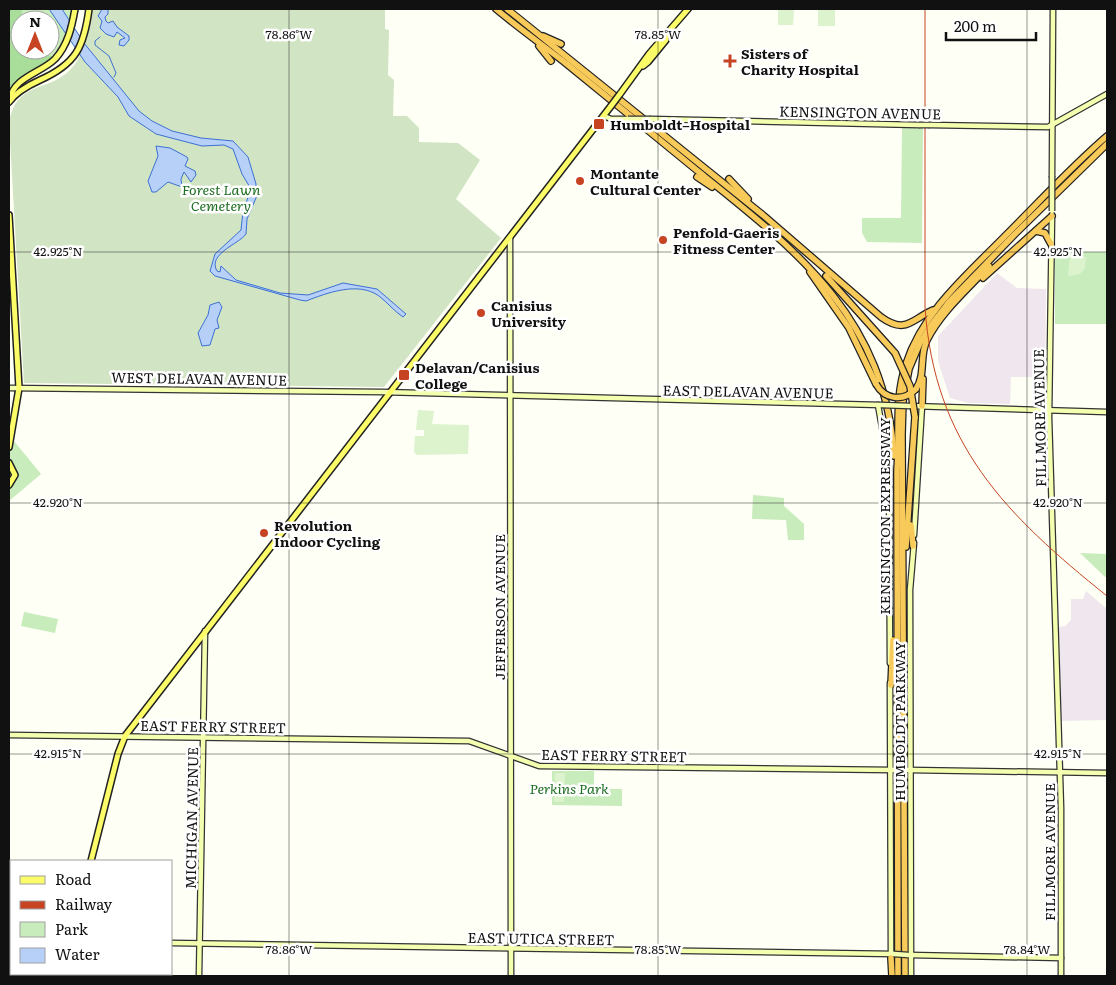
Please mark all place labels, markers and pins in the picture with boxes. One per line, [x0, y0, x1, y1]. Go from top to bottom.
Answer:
place label: Sisters of Charity Hospital [741, 43, 859, 79]
marker: Sisters of Charity Hospital [723, 54, 737, 68]
place label: Humboldt–Hospital [610, 114, 750, 134]
marker: Humboldt–Hospital [592, 117, 606, 131]
place label: Montante Cultural Center [590, 163, 702, 199]
marker: Montante Cultural Center [574, 175, 586, 187]
place label: Penfold-Gaeris Fitness Center [673, 222, 779, 258]
marker: Penfold-Gaeris Fitness Center [657, 234, 669, 246]
place label: Canisius University [491, 295, 567, 331]
marker: Canisius University [475, 307, 487, 319]
place label: Delavan/Canisius College [415, 357, 539, 393]
marker: Delavan/Canisius College [397, 368, 411, 382]
place label: Revolution Indoor Cycling [274, 515, 381, 551]
marker: Revolution Indoor Cycling [258, 527, 270, 539]

